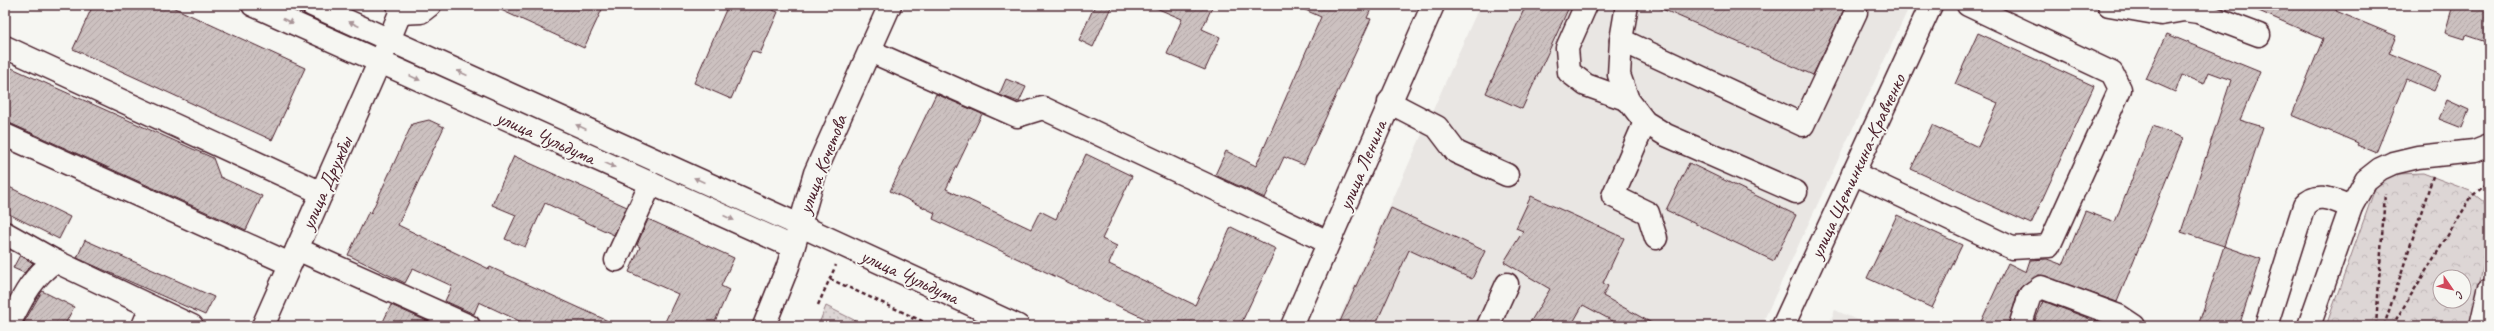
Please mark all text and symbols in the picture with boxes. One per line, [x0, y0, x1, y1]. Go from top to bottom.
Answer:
one-way arrow [282, 18, 294, 24]
one-way arrow [348, 21, 359, 27]
street label: улица Щетинкина-Кравченко [1803, 69, 1912, 263]
one-way arrow [456, 70, 468, 76]
one-way arrow [409, 75, 421, 81]
street label: улица Чульдума [492, 104, 601, 171]
street label: улица Кочетова [792, 110, 853, 218]
street label: улица Ленина [1332, 115, 1393, 215]
one-way arrow [575, 124, 586, 130]
street label: улица Дружбы [295, 132, 359, 234]
one-way arrow [605, 163, 617, 169]
one-way arrow [694, 177, 705, 183]
one-way arrow [723, 215, 735, 222]
street label: улица Чульдума [856, 242, 964, 311]
north arrow [2432, 269, 2472, 309]
text: С [2452, 288, 2468, 302]

